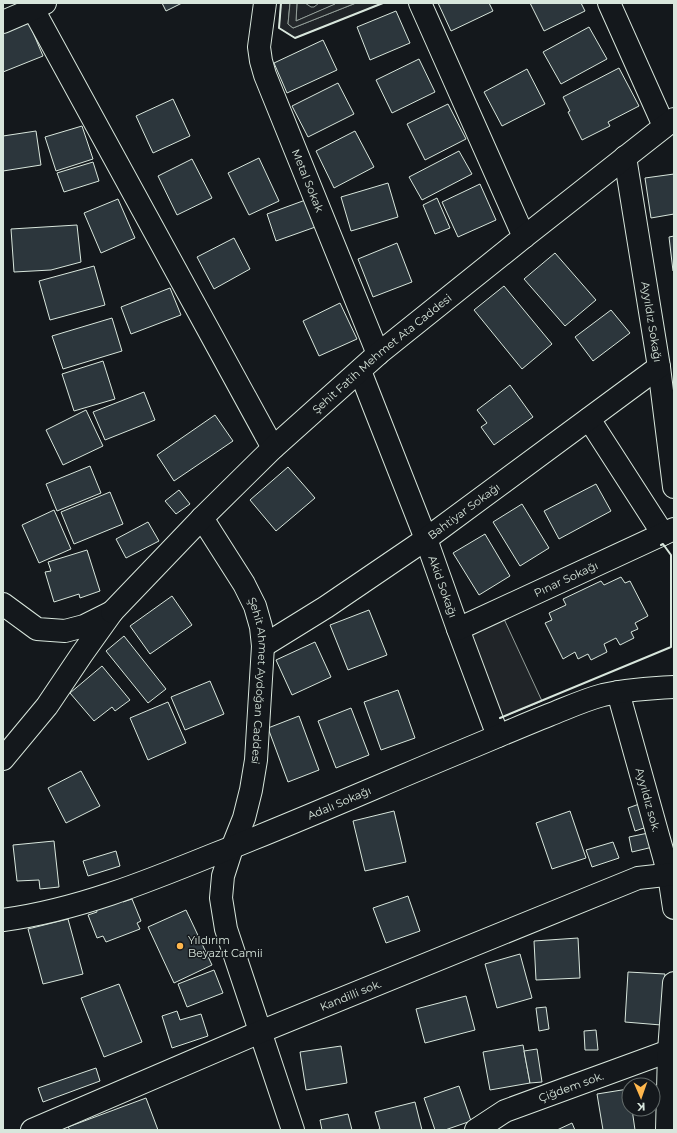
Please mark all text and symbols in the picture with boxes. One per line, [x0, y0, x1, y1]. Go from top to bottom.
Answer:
street label: Metal Sokak [289, 147, 327, 215]
street label: Ayyıldız Sokağı [638, 280, 665, 363]
street label: Şehit Fatih Mehmet Ata Caddesi [309, 291, 454, 416]
street label: Bahtiyar Sokağı [425, 480, 503, 542]
street label: Akid Sokağı [425, 554, 460, 620]
street label: Pınar Sokağı [532, 558, 600, 600]
street label: Şehit Ahmet Aydoğan Caddesi [245, 595, 270, 765]
street label: Ayyıldız sok. [633, 766, 664, 833]
street label: Adalı Sokağı [305, 783, 373, 823]
place label: Yıldırım Beyazıt Camii [188, 933, 263, 960]
marker: Yıldırım Beyazıt Camii [175, 941, 185, 951]
street label: Kandilli sok. [318, 976, 383, 1014]
street label: Çiğdem sok. [537, 1069, 606, 1105]
north arrow [621, 1077, 661, 1117]
text: K [636, 1100, 646, 1114]

